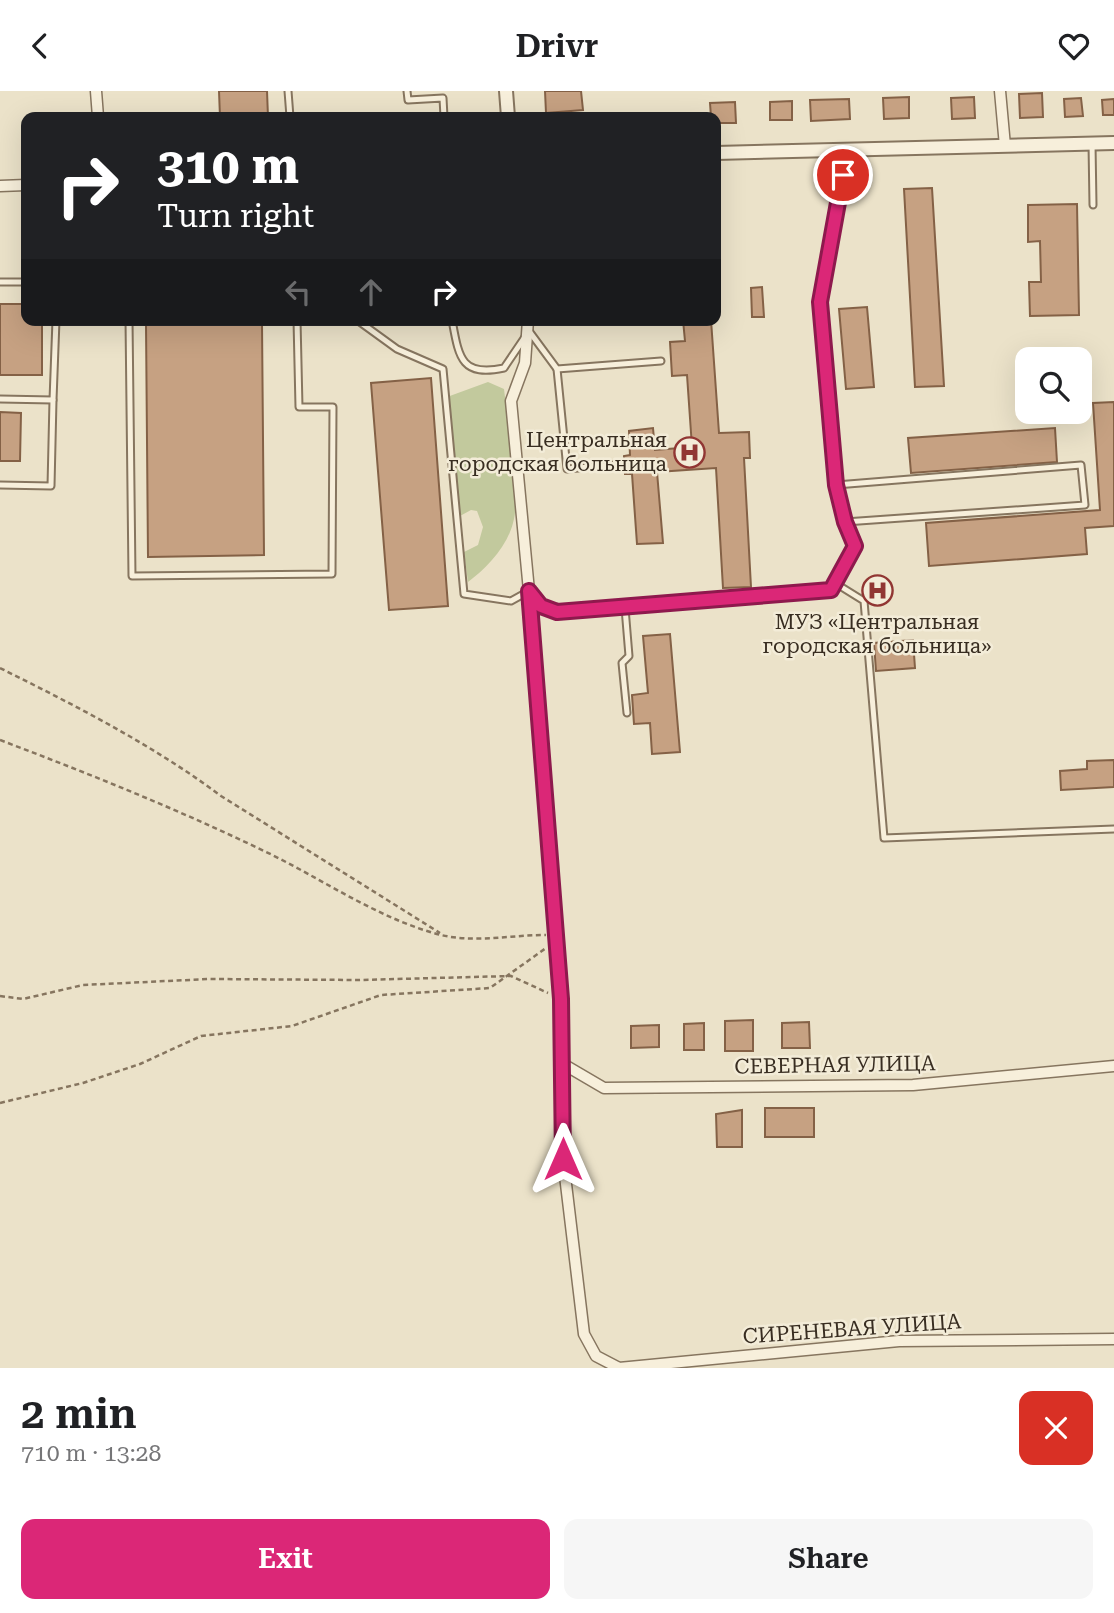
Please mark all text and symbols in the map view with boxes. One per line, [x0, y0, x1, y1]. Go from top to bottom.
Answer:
icon: back [21, 27, 59, 65]
text: Drivr [516, 27, 598, 65]
icon: heart [1055, 27, 1093, 65]
text: 310 m [157, 138, 299, 195]
icon: right [42, 140, 133, 231]
pin [813, 145, 873, 205]
icon: arrive [824, 156, 862, 194]
text: Turn right [157, 197, 314, 235]
icon: left [279, 273, 317, 311]
icon: ahead [352, 273, 390, 311]
icon: right [425, 273, 463, 311]
map controls [1015, 347, 1092, 424]
button: search [1015, 347, 1092, 424]
place label: Центральная городская больница [448, 428, 668, 476]
hospital icon: Центральная городская больница [673, 435, 707, 469]
hospital icon: МУЗ «Центральная городская больница» [860, 573, 894, 607]
place label: МУЗ «Центральная городская больница» [763, 610, 991, 658]
street label: СЕВЕРНАЯ УЛИЦА [734, 1051, 936, 1079]
position arrow [526, 1122, 600, 1196]
street label: СИРЕНЕВАЯ УЛИЦА [742, 1309, 962, 1349]
text: 2 min [21, 1389, 137, 1438]
button: close [1019, 1391, 1093, 1465]
text: 710 m · 13:28 [21, 1440, 161, 1467]
button: Exit [21, 1519, 550, 1599]
button: Share [564, 1519, 1093, 1599]

